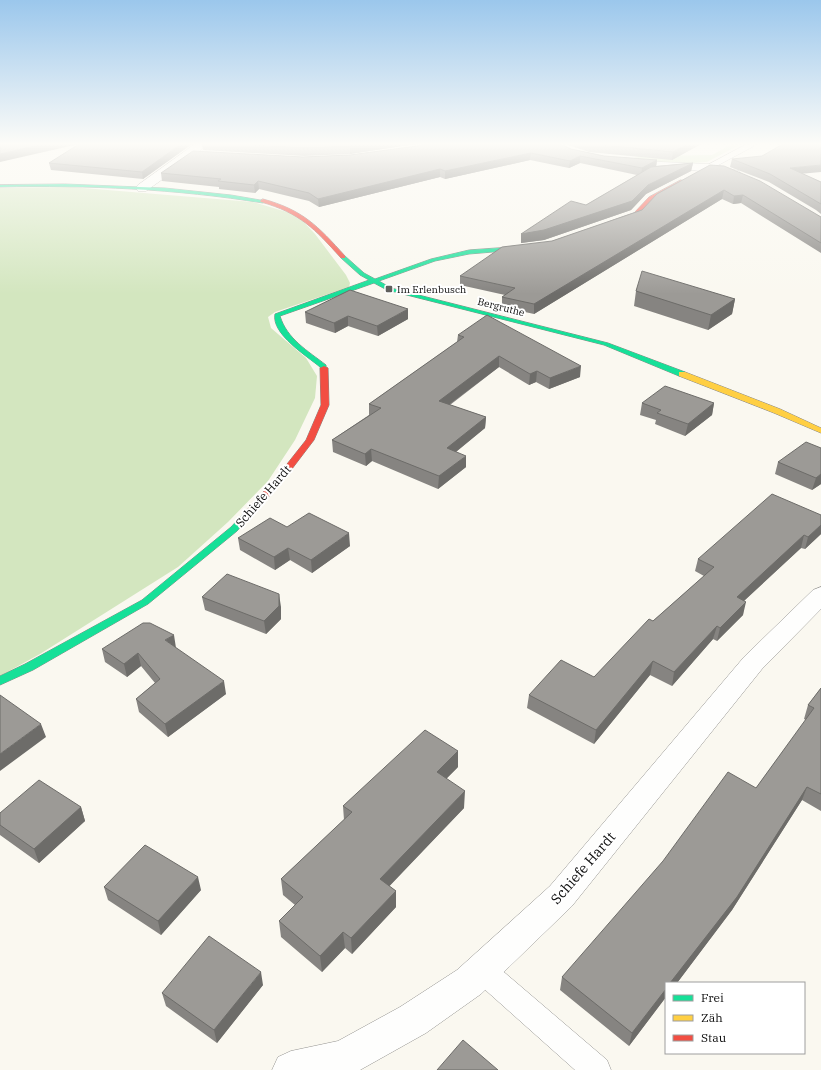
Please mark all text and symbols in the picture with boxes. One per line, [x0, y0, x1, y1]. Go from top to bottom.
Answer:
place label: Im Erlenbusch [397, 283, 466, 296]
marker: Im Erlenbusch [384, 284, 394, 294]
street label: Bergruthe [476, 295, 526, 319]
street label: Schiefe Hardt [232, 462, 294, 530]
street label: Schiefe Hardt [547, 828, 619, 908]
legend [665, 982, 805, 1054]
text: Frei [701, 990, 724, 1005]
text: Zäh [701, 1010, 723, 1025]
text: Stau [701, 1030, 727, 1045]

